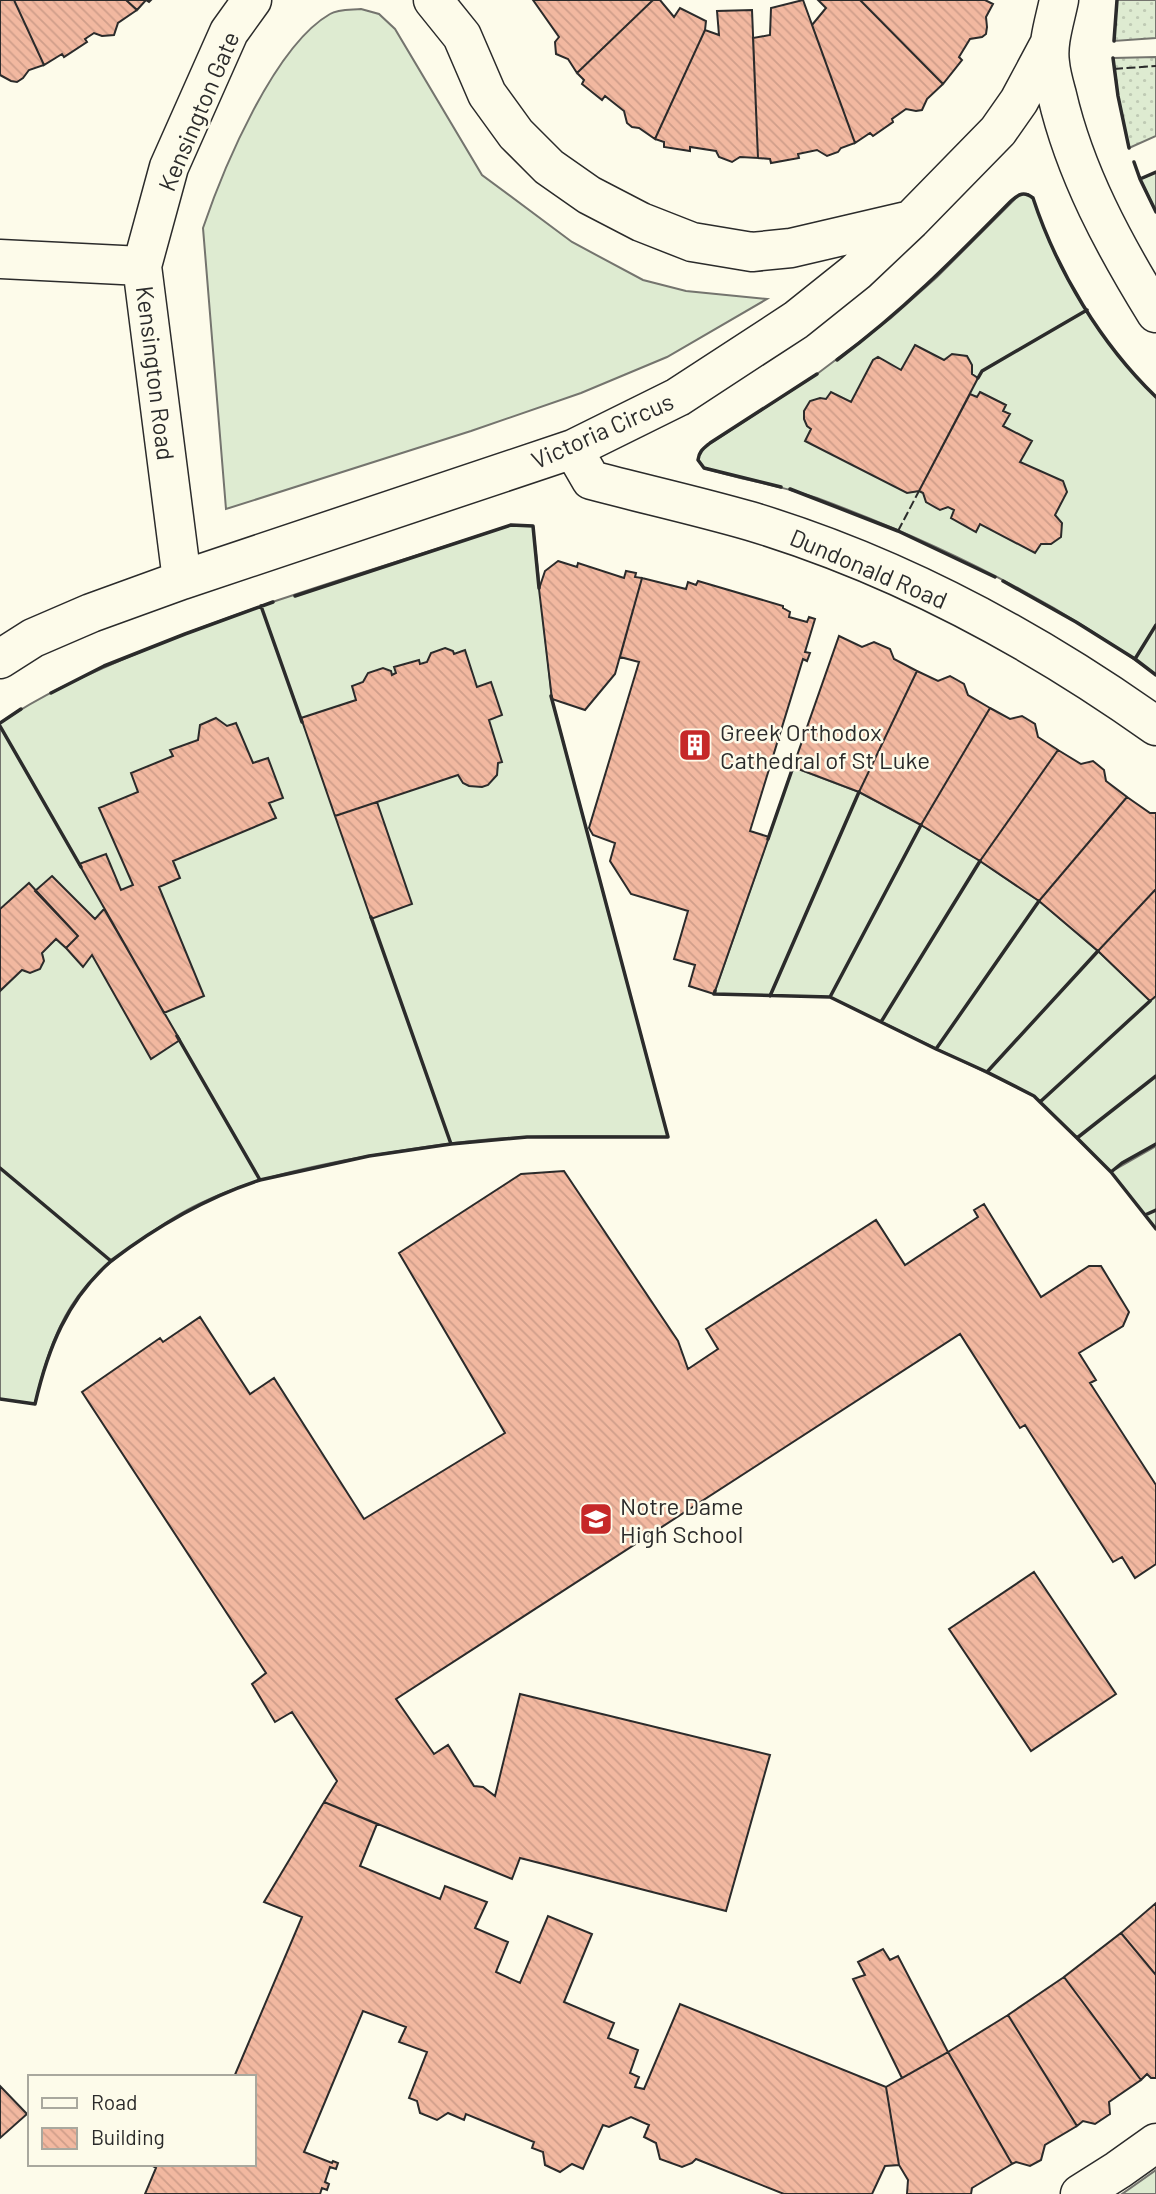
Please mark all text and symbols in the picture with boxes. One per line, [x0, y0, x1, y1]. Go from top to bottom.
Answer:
street label: Kensington Gate [151, 27, 245, 195]
street label: Kensington Road [131, 284, 181, 462]
street label: Victoria Circus [527, 386, 677, 474]
street label: Dundonald Road [786, 522, 952, 614]
place label: Greek Orthodox Cathedral of St Luke [720, 717, 930, 774]
building icon: Greek Orthodox Cathedral of St Luke [676, 726, 714, 764]
place label: Notre Dame High School [620, 1491, 744, 1548]
school or university icon: Notre Dame High School [577, 1500, 615, 1538]
legend [28, 2075, 256, 2166]
text: Road [91, 2089, 137, 2114]
text: Building [91, 2124, 165, 2149]

